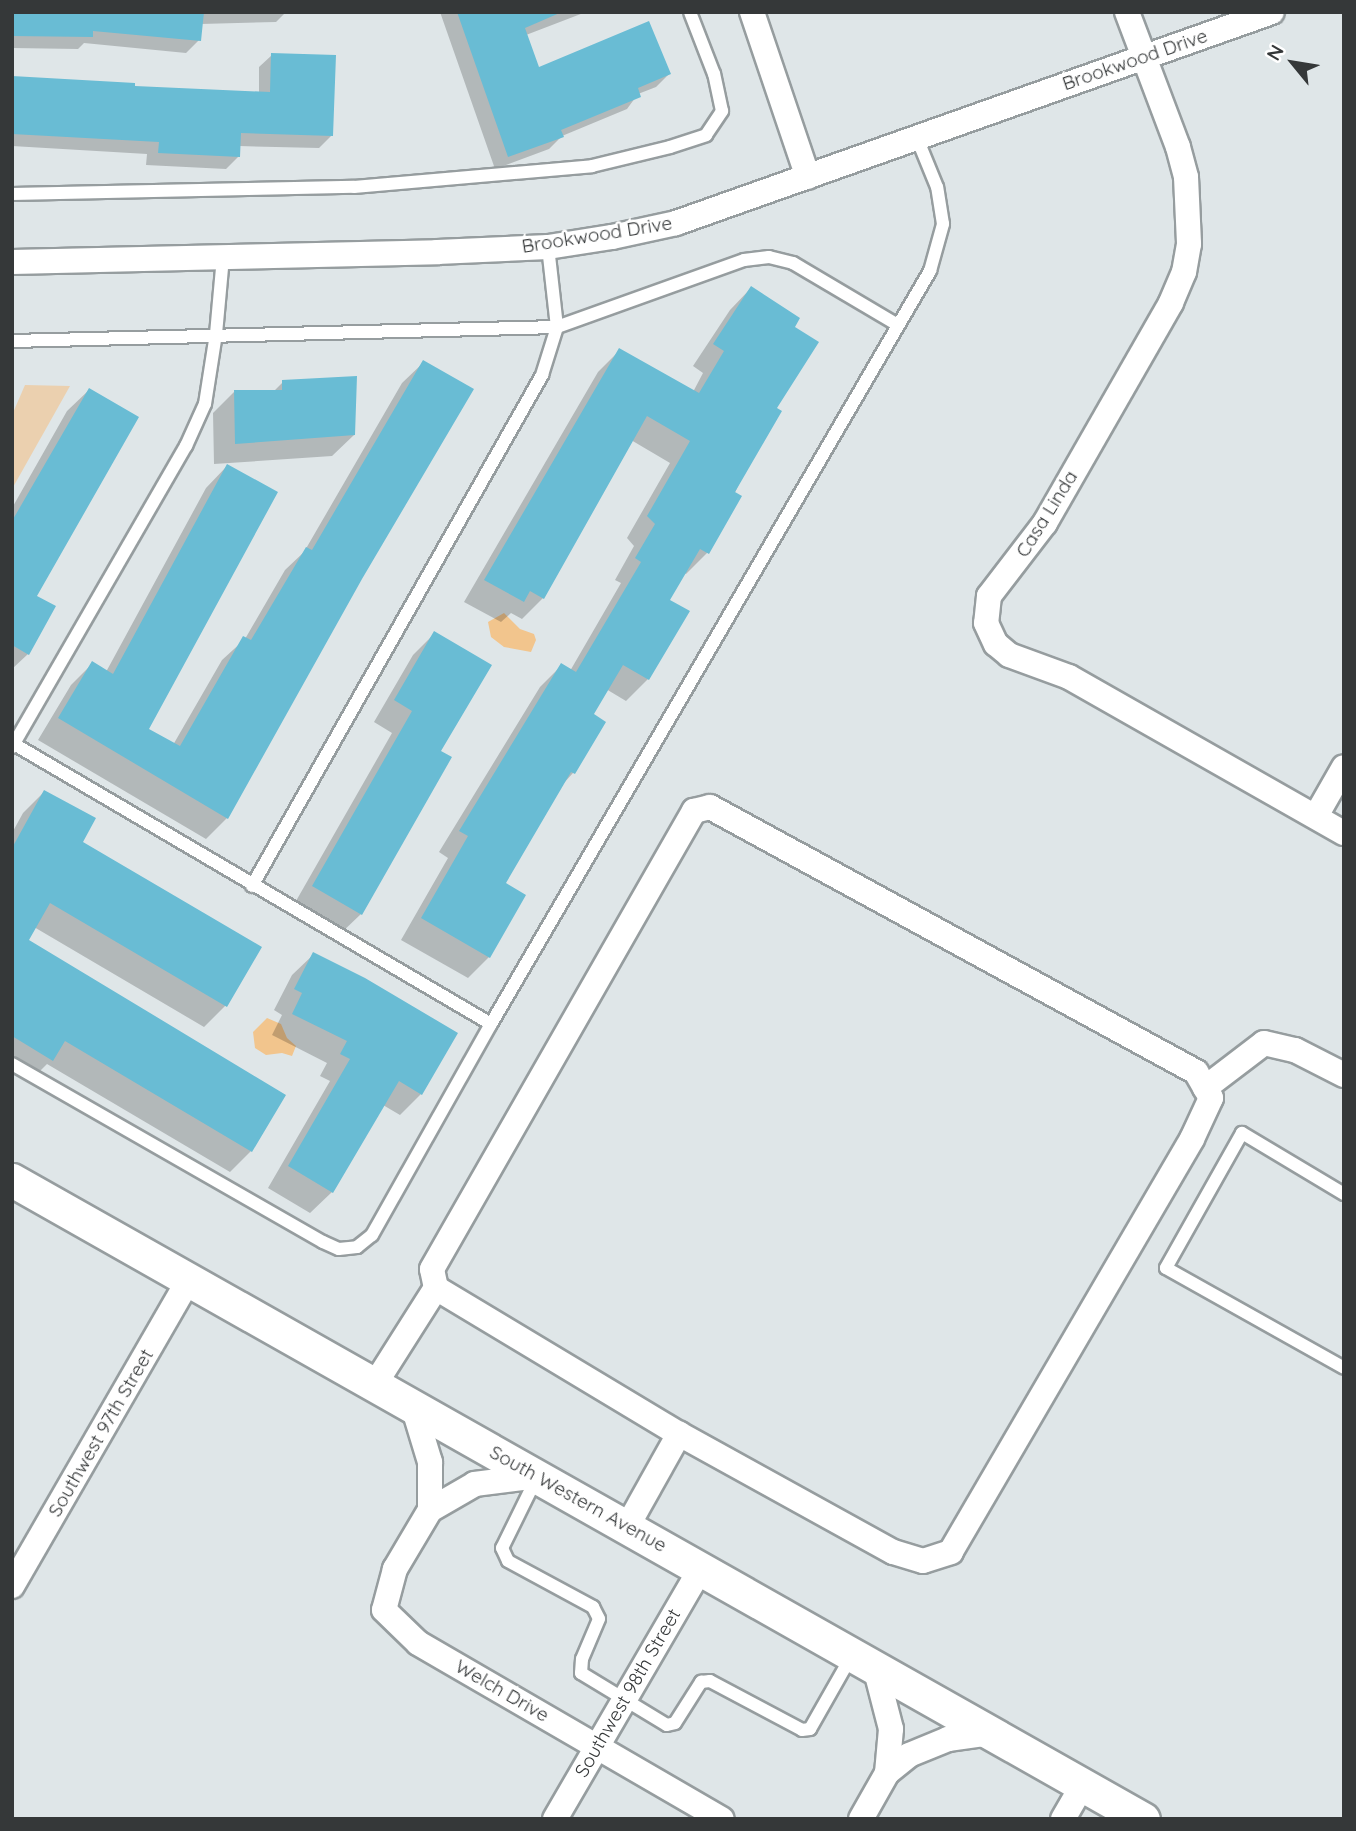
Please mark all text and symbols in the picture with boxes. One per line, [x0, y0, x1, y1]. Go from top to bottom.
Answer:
street label: Brookwood Drive [1059, 24, 1211, 96]
north arrow [1258, 28, 1328, 98]
text: N [1261, 40, 1289, 65]
street label: Brookwood Drive [520, 212, 674, 258]
street label: Casa Linda [1011, 466, 1083, 562]
street label: Southwest 97th Street [44, 1345, 158, 1521]
street label: South Western Avenue [486, 1441, 670, 1557]
street label: Southwest 98th Street [570, 1605, 686, 1781]
street label: Welch Drive [451, 1655, 553, 1727]

